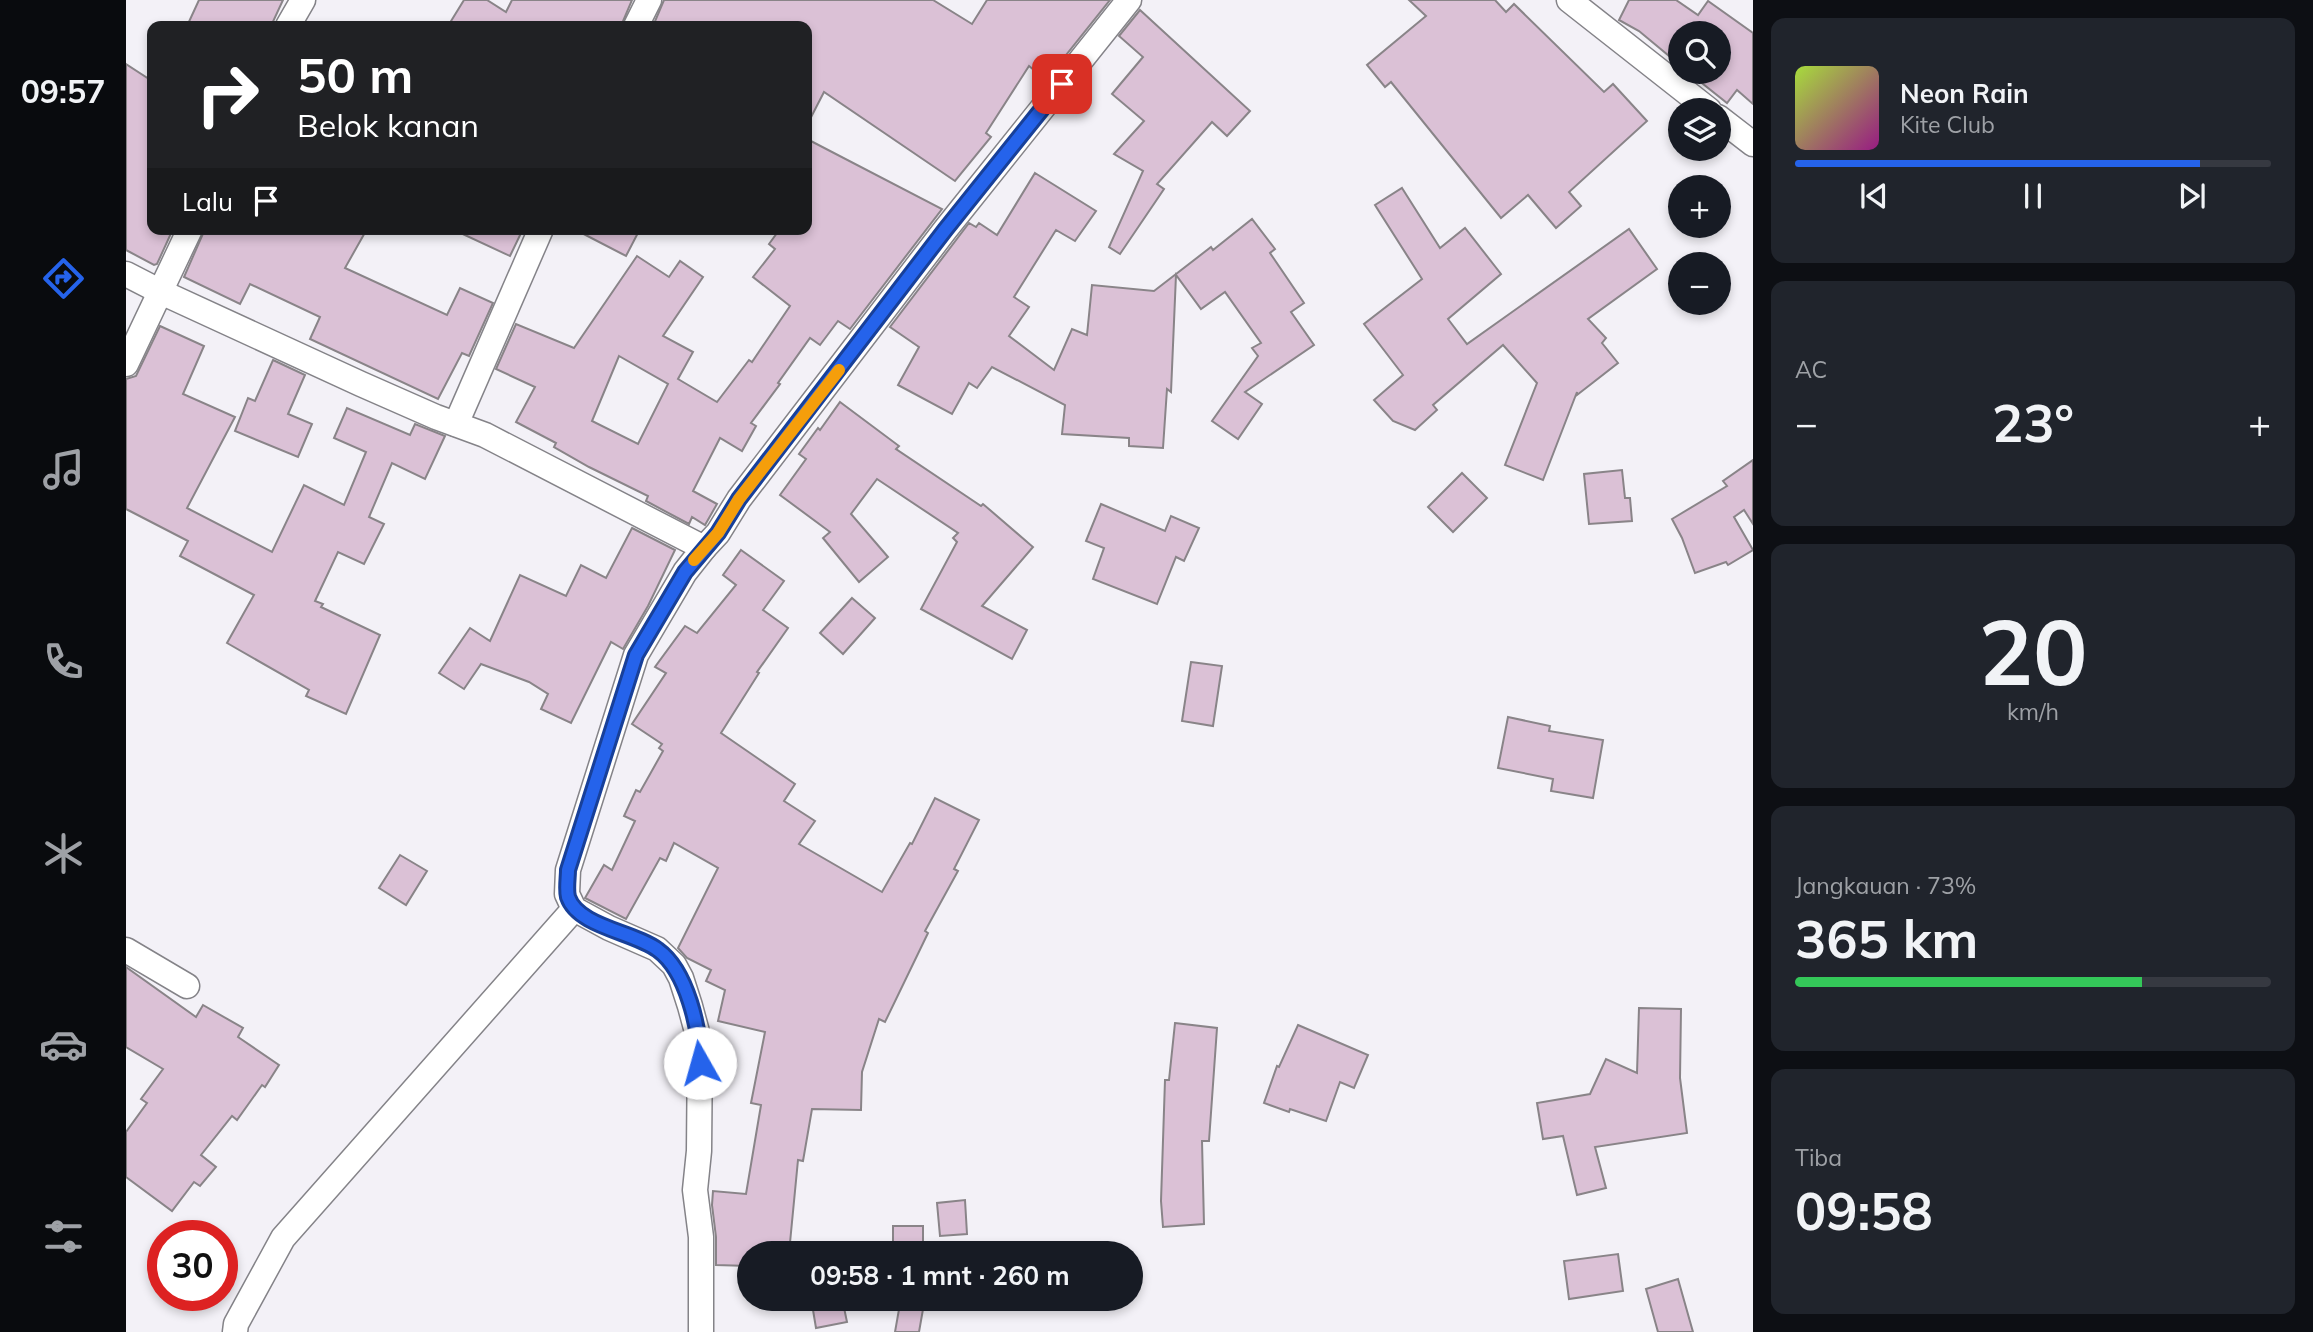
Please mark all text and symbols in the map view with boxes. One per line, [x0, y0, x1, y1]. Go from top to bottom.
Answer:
map controls [1668, 21, 1731, 315]
button: search [1668, 21, 1731, 84]
text: 50 m [297, 44, 413, 105]
icon: right [182, 49, 273, 140]
pin [1032, 54, 1092, 114]
icon: arrive [1043, 65, 1081, 103]
text: 09:57 [21, 71, 105, 111]
text: Neon Rain [1900, 77, 2029, 110]
button: layers [1668, 98, 1731, 161]
text: Belok kanan [297, 105, 479, 145]
text: Kite Club [1900, 110, 1995, 139]
button: + [1668, 175, 1731, 238]
icon: previous [1855, 177, 1893, 215]
icon: pause [2014, 177, 2052, 215]
icon: next [2173, 177, 2211, 215]
icon: arrive [247, 182, 285, 220]
text: Lalu [182, 185, 233, 218]
button: − [1668, 252, 1731, 315]
icon: directions [39, 254, 88, 303]
text: AC [1795, 355, 1827, 384]
text: 23° [1992, 390, 2074, 455]
text: − [1795, 399, 1818, 447]
text: + [2248, 399, 2271, 447]
icon: music [39, 445, 88, 494]
text: 20 [1978, 594, 2088, 708]
icon: phone [39, 637, 88, 686]
text: km/h [2007, 697, 2059, 726]
icon: climate [39, 829, 88, 878]
text: Jangkauan · 73% [1795, 871, 1976, 900]
text: 365 km [1795, 906, 1978, 971]
icon: car [39, 1020, 88, 1069]
position arrow [663, 1026, 737, 1100]
text: Tiba [1795, 1143, 1842, 1172]
text: 09:58 [1795, 1178, 1933, 1243]
icon: filters [39, 1212, 88, 1261]
speed limit sign: 30 [147, 1220, 238, 1311]
text: 09:58 · 1 mnt · 260 m [810, 1259, 1070, 1292]

